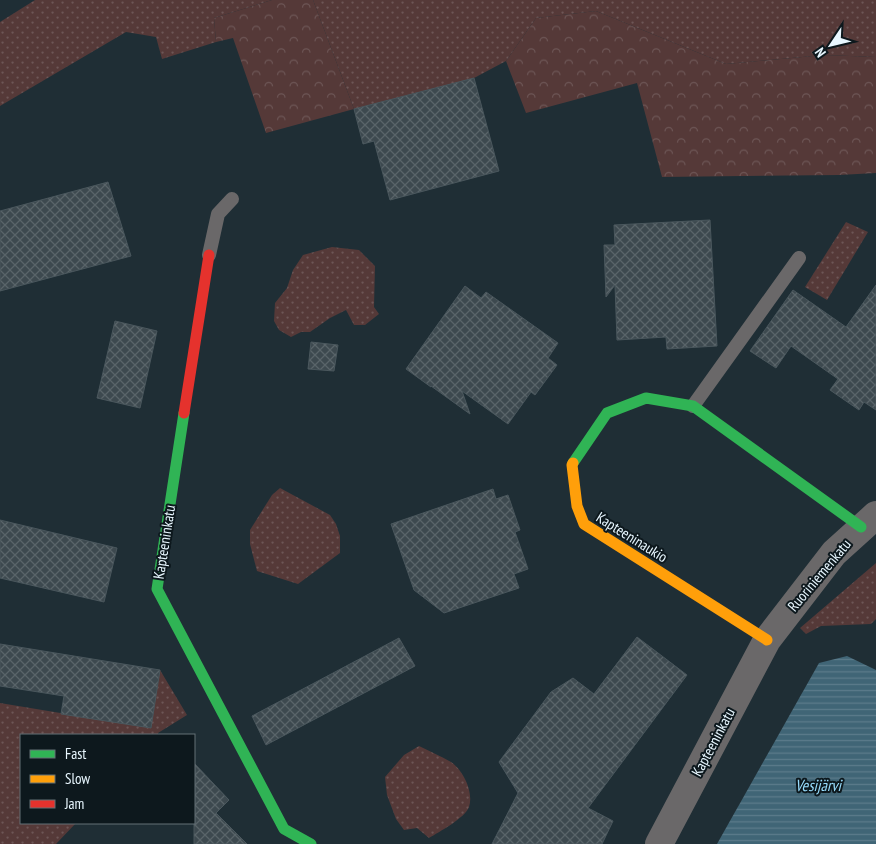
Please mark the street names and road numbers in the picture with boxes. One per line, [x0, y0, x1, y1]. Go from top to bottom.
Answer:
street label: Kapteeninkatu [149, 504, 179, 580]
street label: Kapteeninaukio [593, 508, 671, 566]
street label: Ruoriniemenkatu [783, 535, 855, 615]
street label: Kapteeninkatu [687, 705, 739, 779]

